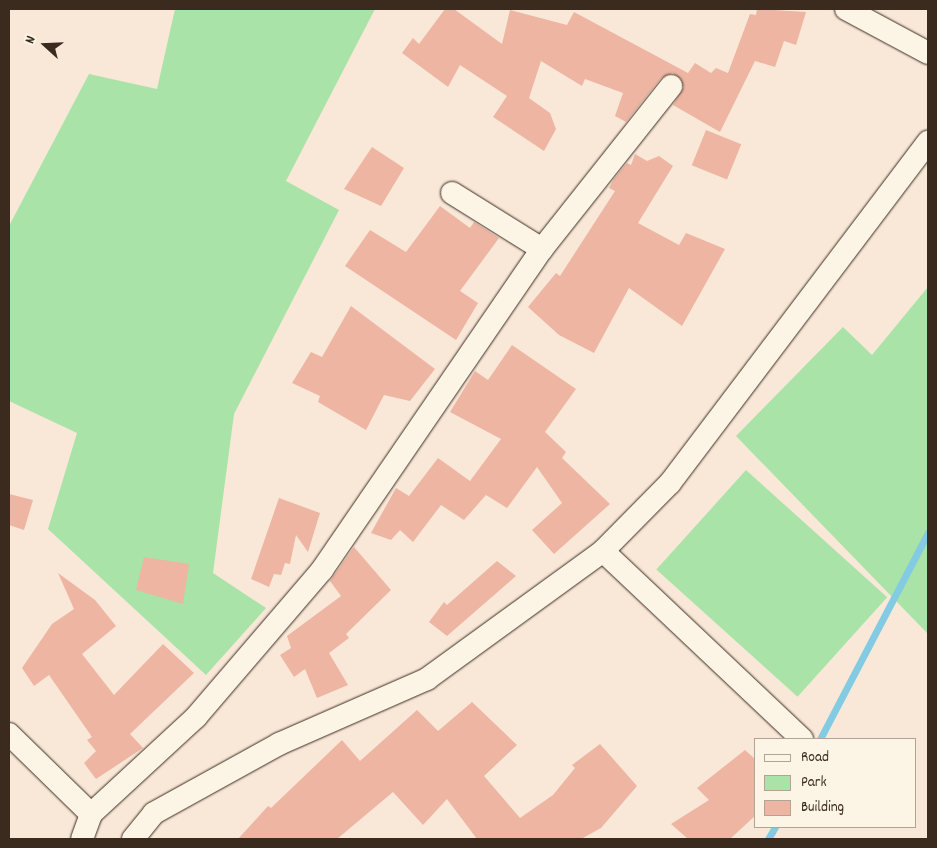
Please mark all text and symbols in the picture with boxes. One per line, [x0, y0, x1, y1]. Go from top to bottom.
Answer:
north arrow [20, 20, 70, 70]
text: N [20, 33, 41, 47]
legend [754, 738, 917, 828]
text: Road [801, 747, 829, 769]
text: Park [801, 772, 827, 794]
text: Building [801, 797, 844, 819]

